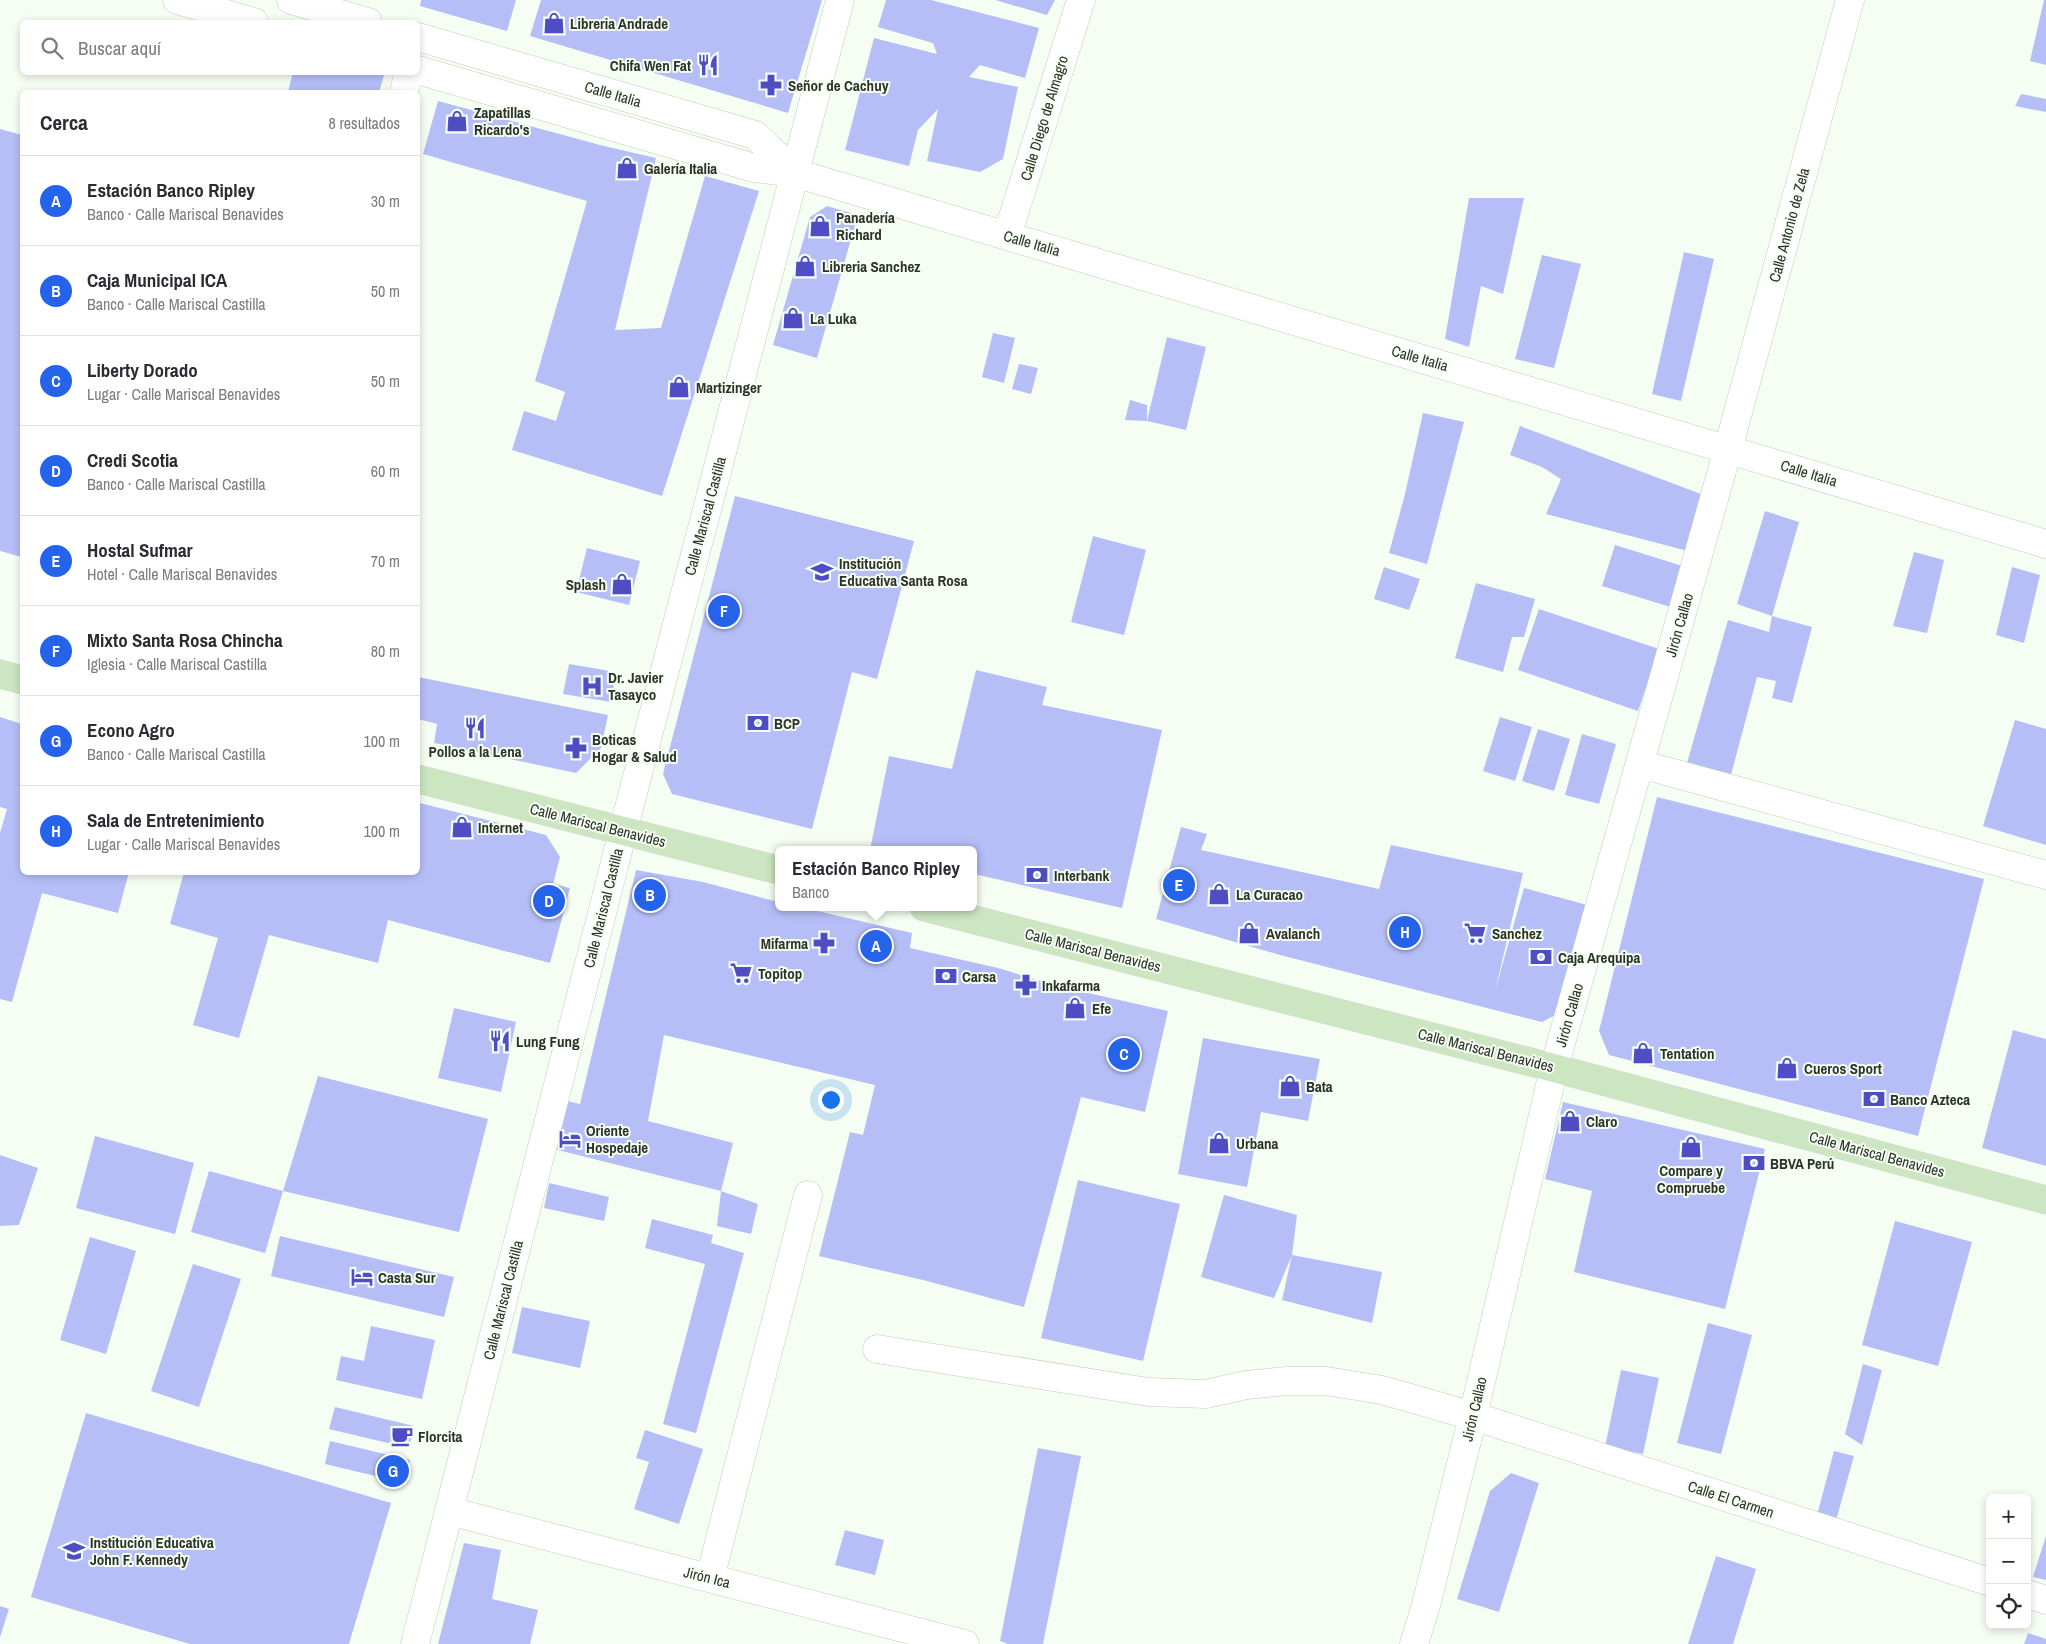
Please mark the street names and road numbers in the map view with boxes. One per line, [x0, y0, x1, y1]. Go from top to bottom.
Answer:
street label: Calle Diego de Almagro [1015, 53, 1073, 183]
street label: Calle Italia [582, 76, 644, 112]
street label: Calle Antonio de Zela [1764, 165, 1814, 285]
street label: Calle Italia [1001, 225, 1063, 261]
street label: Calle Italia [1389, 340, 1451, 376]
street label: Calle Mariscal Castilla [679, 454, 731, 578]
street label: Calle Italia [1778, 454, 1840, 492]
street label: Jirón Callao [1660, 590, 1698, 659]
street label: Calle Mariscal Benavides [528, 798, 668, 852]
street label: Calle Mariscal Castilla [578, 846, 628, 970]
street label: Calle Mariscal Benavides [1023, 923, 1163, 977]
street label: Jirón Callao [1550, 980, 1588, 1049]
street label: Calle Mariscal Benavides [1416, 1023, 1556, 1077]
street label: Calle Mariscal Benavides [1807, 1126, 1947, 1182]
street label: Calle Mariscal Castilla [478, 1238, 528, 1362]
street label: Jirón Callao [1456, 1375, 1492, 1443]
street label: Calle El Carmen [1685, 1475, 1777, 1523]
street label: Jirón Ica [682, 1561, 733, 1593]

